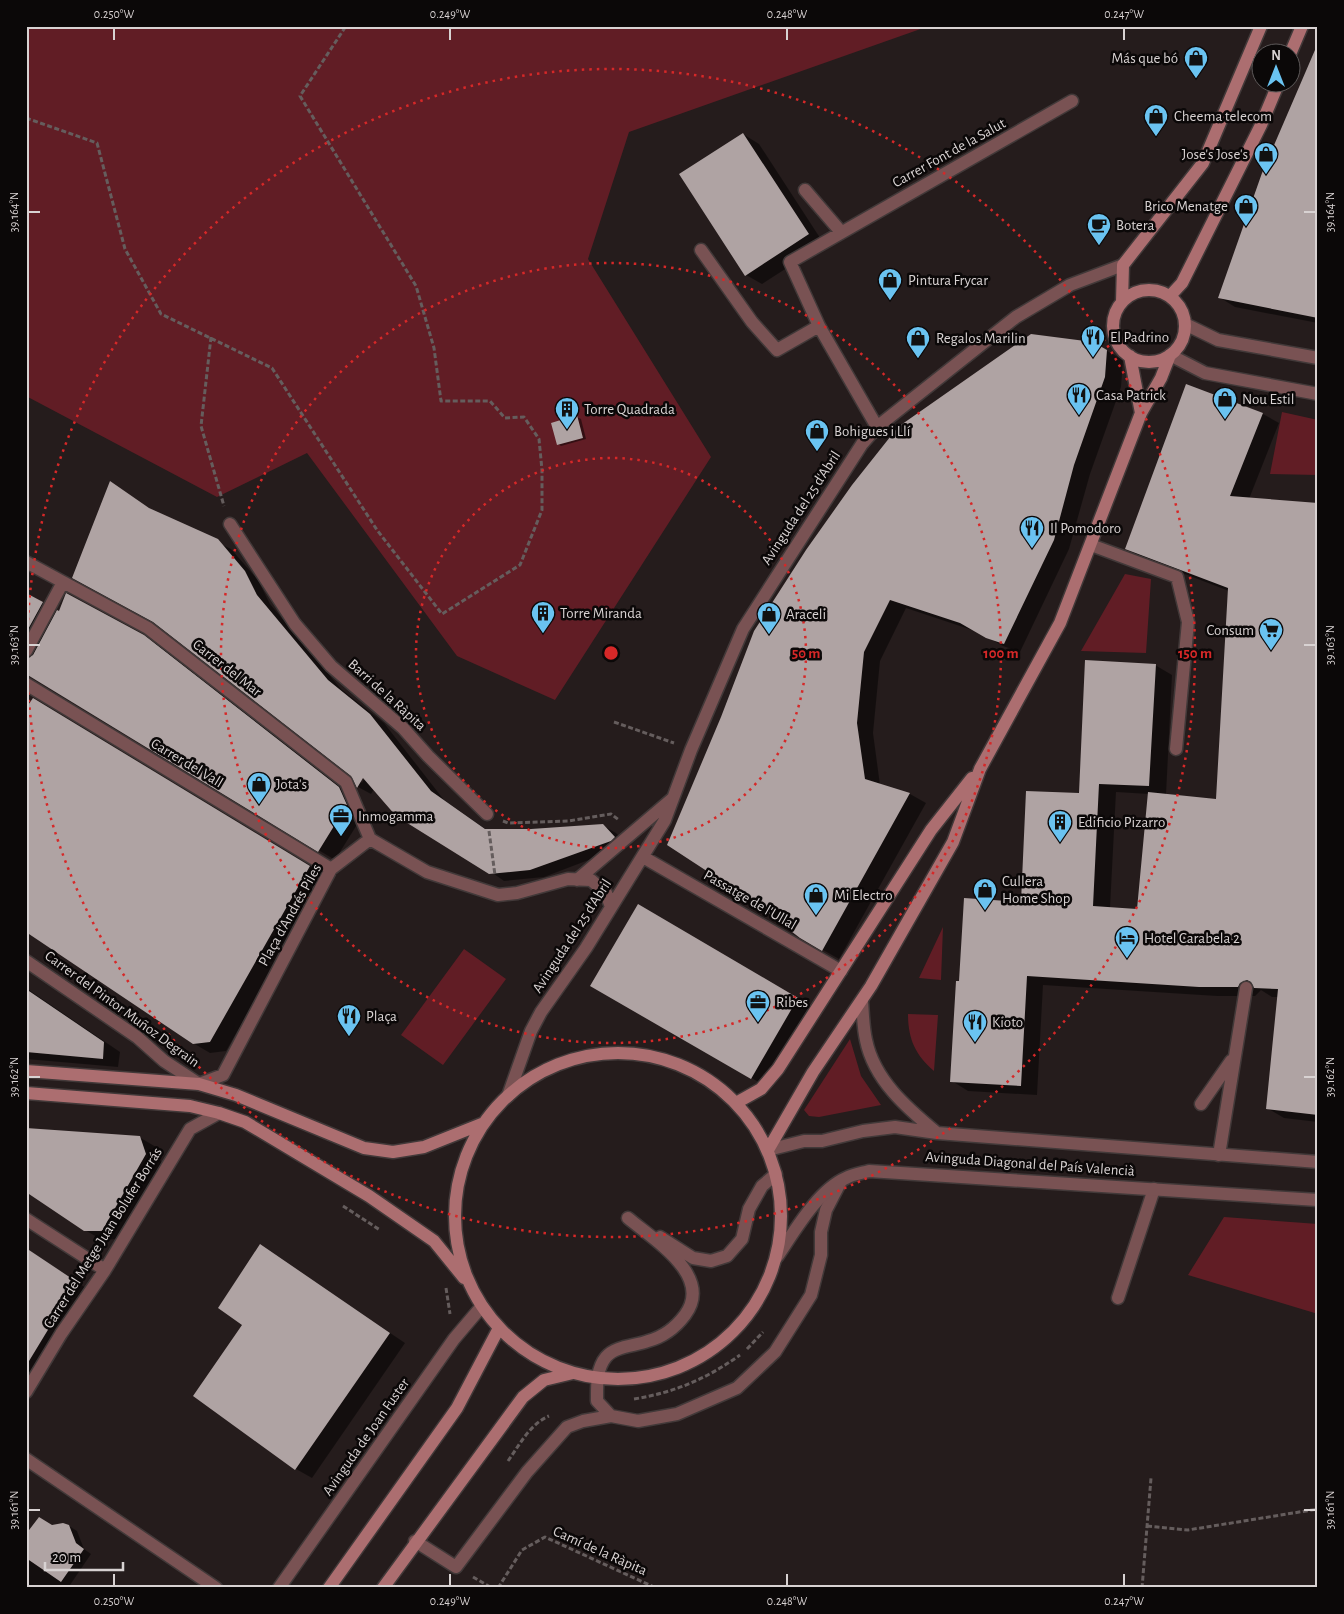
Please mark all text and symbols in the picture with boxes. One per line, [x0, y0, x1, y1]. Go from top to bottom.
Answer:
text: 0.250°W [94, 8, 134, 20]
text: 0.249°W [430, 8, 470, 20]
text: 0.248°W [767, 8, 807, 20]
text: 0.247°W [1104, 8, 1144, 20]
north arrow [1252, 42, 1302, 92]
shop icon: Más que bó [1183, 45, 1209, 79]
text: N [1271, 49, 1281, 63]
place label: Más que bó [1112, 51, 1178, 66]
shop icon: Cheema telecom [1143, 103, 1169, 137]
place label: Cheema telecom [1174, 109, 1272, 124]
street label: Carrer Font de la Salut [890, 116, 1008, 190]
shop icon: Jose's Jose's [1253, 141, 1279, 175]
place label: Jose's Jose's [1182, 147, 1248, 162]
text: 39.164°N [8, 192, 20, 232]
text: 39.164°N [1324, 192, 1336, 232]
shop icon: Brico Menatge [1233, 193, 1259, 227]
place label: Brico Menatge [1144, 199, 1228, 214]
cafe icon: Botera [1086, 212, 1112, 246]
place label: Botera [1116, 218, 1154, 233]
shop icon: Pintura Frycar [877, 267, 903, 301]
place label: Pintura Frycar [908, 273, 988, 288]
restaurant icon: El Padrino [1080, 324, 1106, 358]
shop icon: Regalos Marilin [905, 325, 931, 359]
place label: El Padrino [1110, 330, 1169, 345]
place label: Regalos Marilin [936, 331, 1026, 346]
restaurant icon: Casa Patrick [1066, 382, 1092, 416]
shop icon: Nou Estil [1212, 386, 1238, 420]
place label: Casa Patrick [1096, 388, 1166, 403]
place label: Nou Estil [1242, 392, 1294, 407]
building icon: Torre Quadrada [554, 396, 580, 430]
place label: Torre Quadrada [584, 402, 675, 417]
shop icon: Bohigues i Llí [804, 418, 830, 452]
place label: Bohigues i Llí [834, 424, 911, 439]
street label: Avinguda del 25 d'Abril [759, 448, 843, 568]
restaurant icon: Il Pomodoro [1019, 515, 1045, 549]
place label: Il Pomodoro [1050, 521, 1121, 536]
building icon: Torre Miranda [530, 600, 556, 634]
shop icon: Araceli [756, 601, 782, 635]
place label: Torre Miranda [560, 606, 642, 621]
place label: Araceli [786, 607, 826, 622]
supermarket icon: Consum [1258, 617, 1284, 651]
place label: Consum [1206, 623, 1254, 638]
text: 39.163°N [8, 625, 20, 665]
text: 39.163°N [1324, 625, 1336, 665]
street label: Carrer del Mar [190, 637, 264, 699]
centre of rings [602, 644, 620, 662]
text: 50 m [792, 646, 820, 661]
text: 100 m [983, 646, 1019, 661]
text: 150 m [1178, 646, 1212, 661]
street label: Barri de la Ràpita [345, 656, 429, 734]
street label: Carrer del Vall [148, 736, 226, 790]
shop icon: Jota's [246, 771, 272, 805]
place label: Jota's [276, 777, 307, 792]
office icon: Inmogamma [328, 803, 354, 837]
place label: Inmogamma [358, 809, 434, 824]
building icon: Edificio Pizarro [1047, 809, 1073, 843]
place label: Edificio Pizarro [1078, 815, 1165, 830]
street label: Plaça d'Andrés Piles [256, 861, 324, 969]
street label: Passatge de l'Ullal [701, 867, 799, 933]
place label: Cullera Home Shop [1002, 874, 1070, 906]
street label: Avinguda del 25 d'Abril [530, 876, 614, 996]
shop icon: Cullera Home Shop [972, 877, 998, 911]
shop icon: Mi Electro [803, 882, 829, 916]
place label: Mi Electro [834, 888, 893, 903]
hotel icon: Hotel Carabela 2 [1114, 925, 1140, 959]
place label: Hotel Carabela 2 [1144, 931, 1240, 946]
street label: Carrer del Pintor Muñoz Degrain [42, 948, 202, 1070]
office icon: Ribes [745, 989, 771, 1023]
place label: Ribes [776, 995, 808, 1010]
restaurant icon: Plaça [336, 1003, 362, 1037]
place label: Plaça [366, 1009, 397, 1024]
restaurant icon: Kioto [962, 1009, 988, 1043]
place label: Kioto [992, 1015, 1023, 1030]
text: 39.162°N [8, 1057, 20, 1097]
text: 39.162°N [1324, 1057, 1336, 1097]
street label: Carrer del Metge Juan Bolufer Borrás [41, 1145, 165, 1331]
street label: Avinguda Diagonal del País Valencià [925, 1149, 1135, 1179]
street label: Avinguda de Joan Fuster [320, 1375, 412, 1498]
text: 39.161°N [8, 1491, 20, 1529]
text: 39.161°N [1324, 1491, 1336, 1529]
street label: Camí de la Ràpita [551, 1524, 649, 1578]
scale bar [45, 1539, 122, 1571]
text: 20 m [52, 1550, 81, 1565]
text: 0.250°W [94, 1595, 134, 1607]
text: 0.249°W [430, 1595, 470, 1607]
text: 0.248°W [767, 1595, 807, 1607]
text: 0.247°W [1104, 1595, 1144, 1607]

